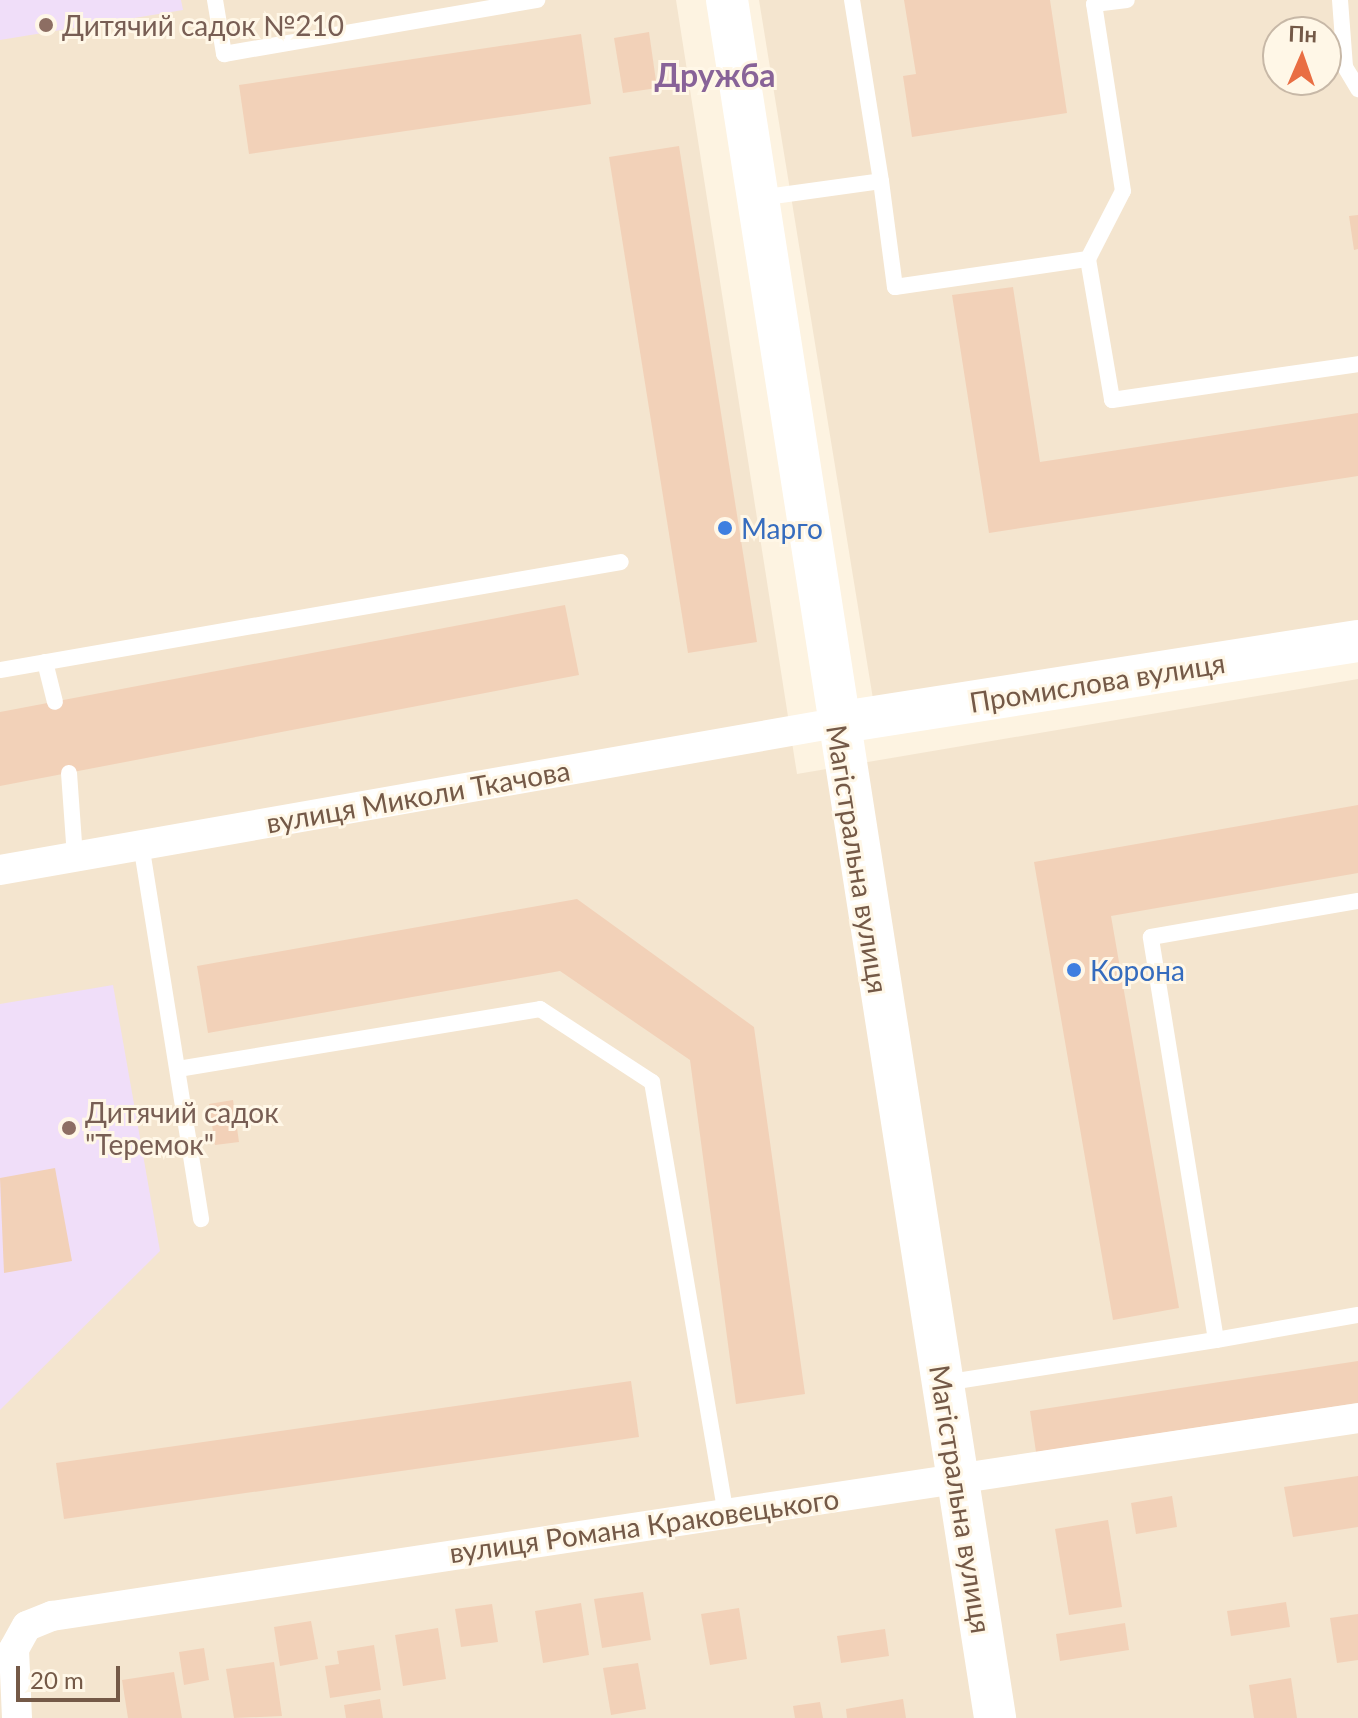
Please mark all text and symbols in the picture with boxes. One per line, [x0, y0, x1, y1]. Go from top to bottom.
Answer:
place label: Дитячий садок №210 [62, 8, 344, 42]
marker: Дитячий садок №210 [37, 16, 55, 34]
north arrow [1262, 16, 1342, 96]
text: Пн [1288, 20, 1318, 48]
district label: Дружба [654, 56, 776, 94]
place label: Марго [741, 511, 823, 545]
marker: Марго [716, 519, 734, 537]
street label: Промислова вулиця [967, 645, 1227, 719]
street label: Магістральна вулиця [820, 722, 896, 996]
street label: вулиця Миколи Ткачова [263, 753, 573, 839]
place label: Корона [1090, 953, 1185, 987]
marker: Корона [1065, 961, 1083, 979]
place label: Дитячий садок "Теремок" [85, 1095, 279, 1161]
marker: Дитячий садок "Теремок" [60, 1119, 78, 1137]
street label: Магістральна вулиця [923, 1362, 999, 1636]
street label: вулиця Романа Краковецького [447, 1481, 841, 1569]
scale bar [20, 1650, 124, 1700]
text: 20 m [30, 1665, 84, 1694]

